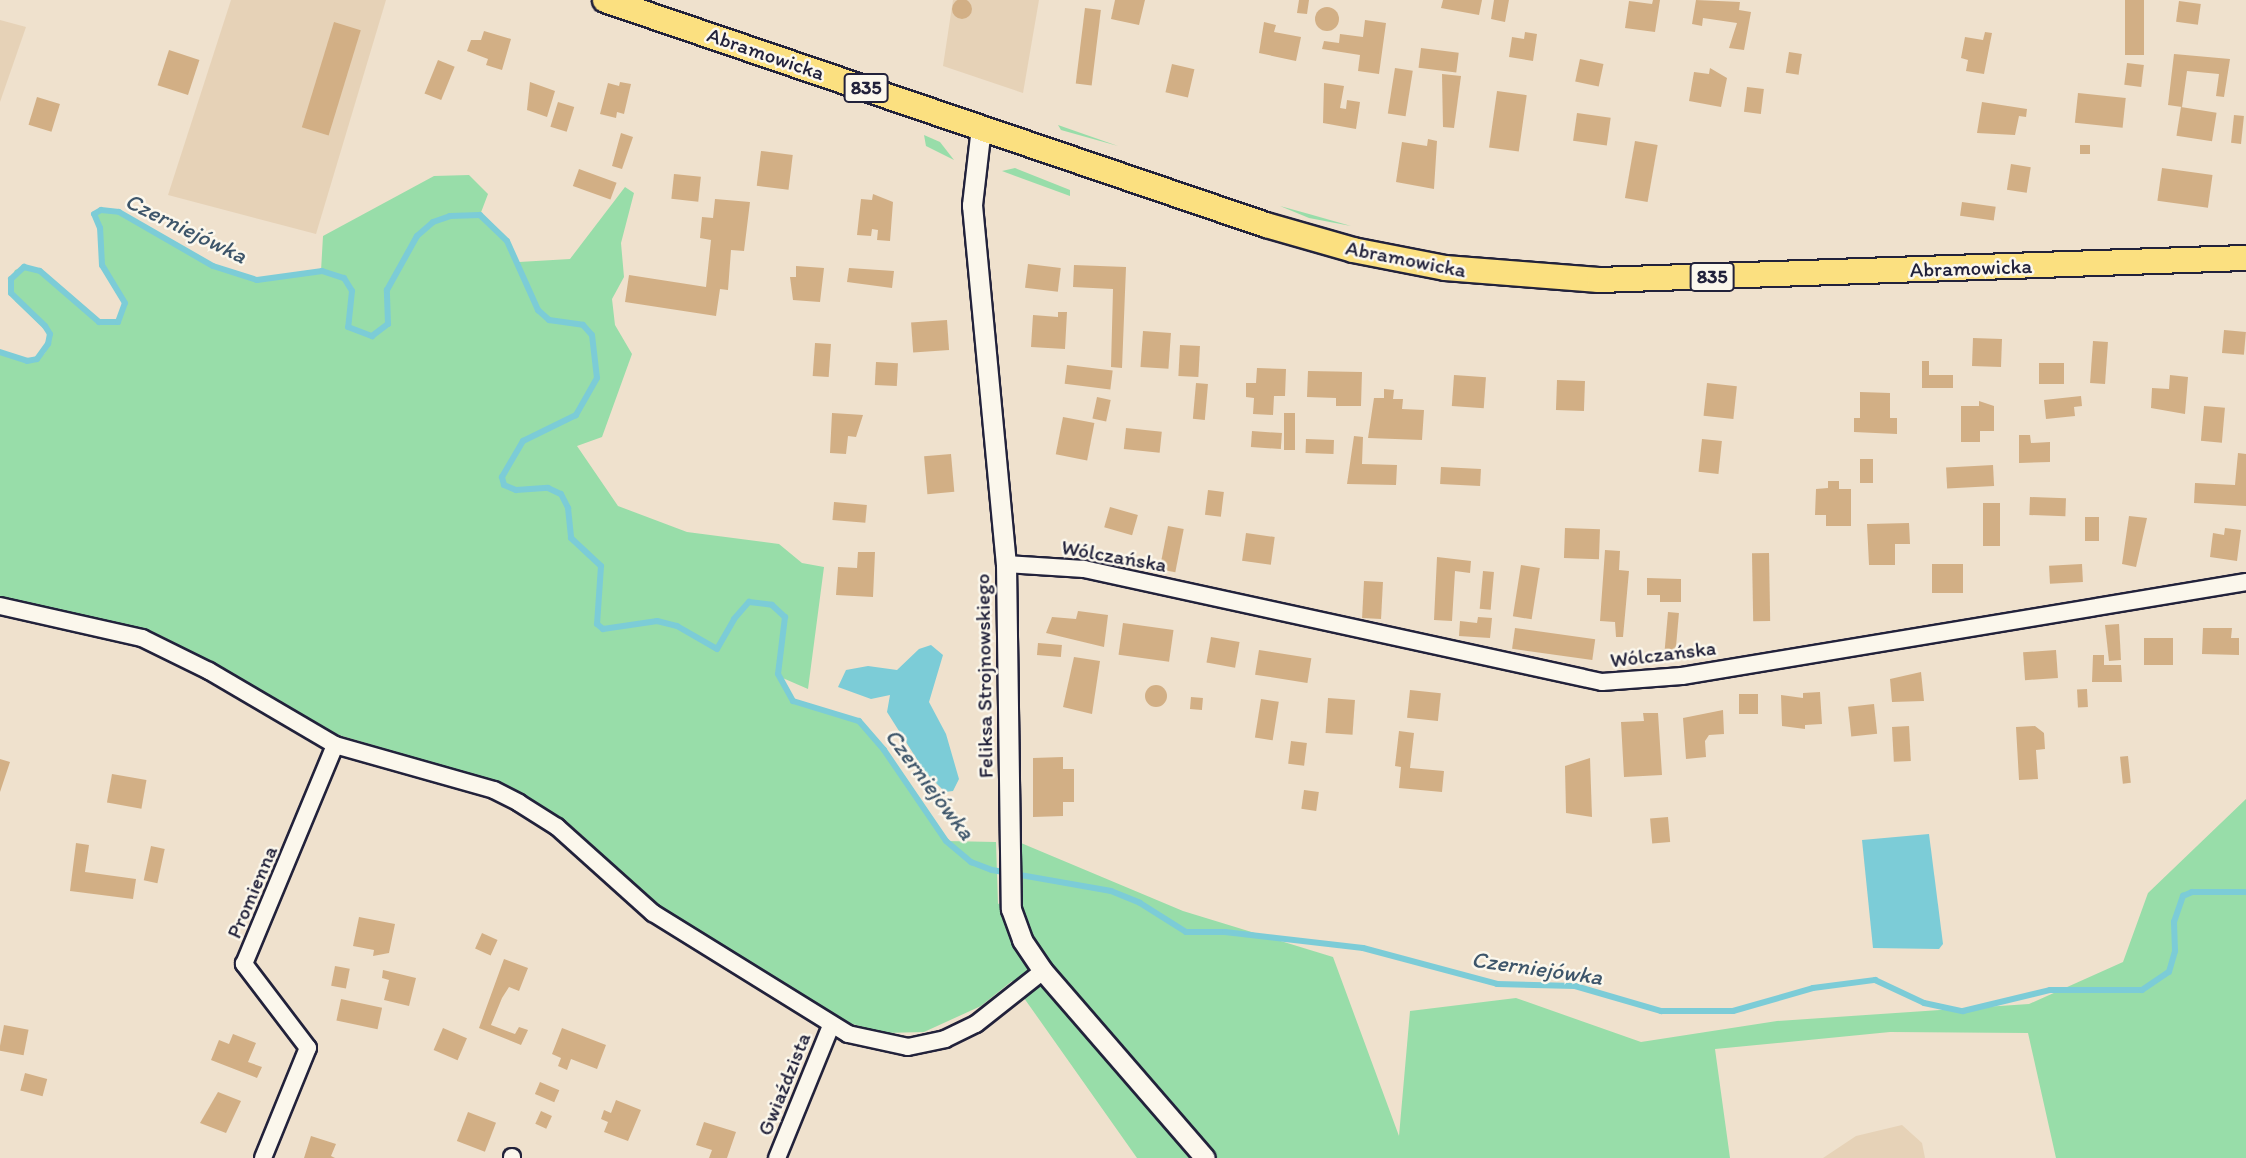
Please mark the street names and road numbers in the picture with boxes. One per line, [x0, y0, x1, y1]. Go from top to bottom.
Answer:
street label: Abramowicka [704, 22, 828, 86]
road number: 835 [843, 72, 889, 104]
street label: Abramowicka [1343, 235, 1469, 283]
street label: Abramowicka [1909, 253, 2033, 283]
road number: 835 [1689, 262, 1735, 292]
street label: Wólczańska [1059, 534, 1169, 578]
street label: Feliksa Strojnowskiego [970, 573, 998, 779]
street label: Wólczańska [1609, 635, 1717, 673]
street label: Promienna [221, 842, 283, 942]
street label: Gwiaździsta [752, 1029, 816, 1139]

